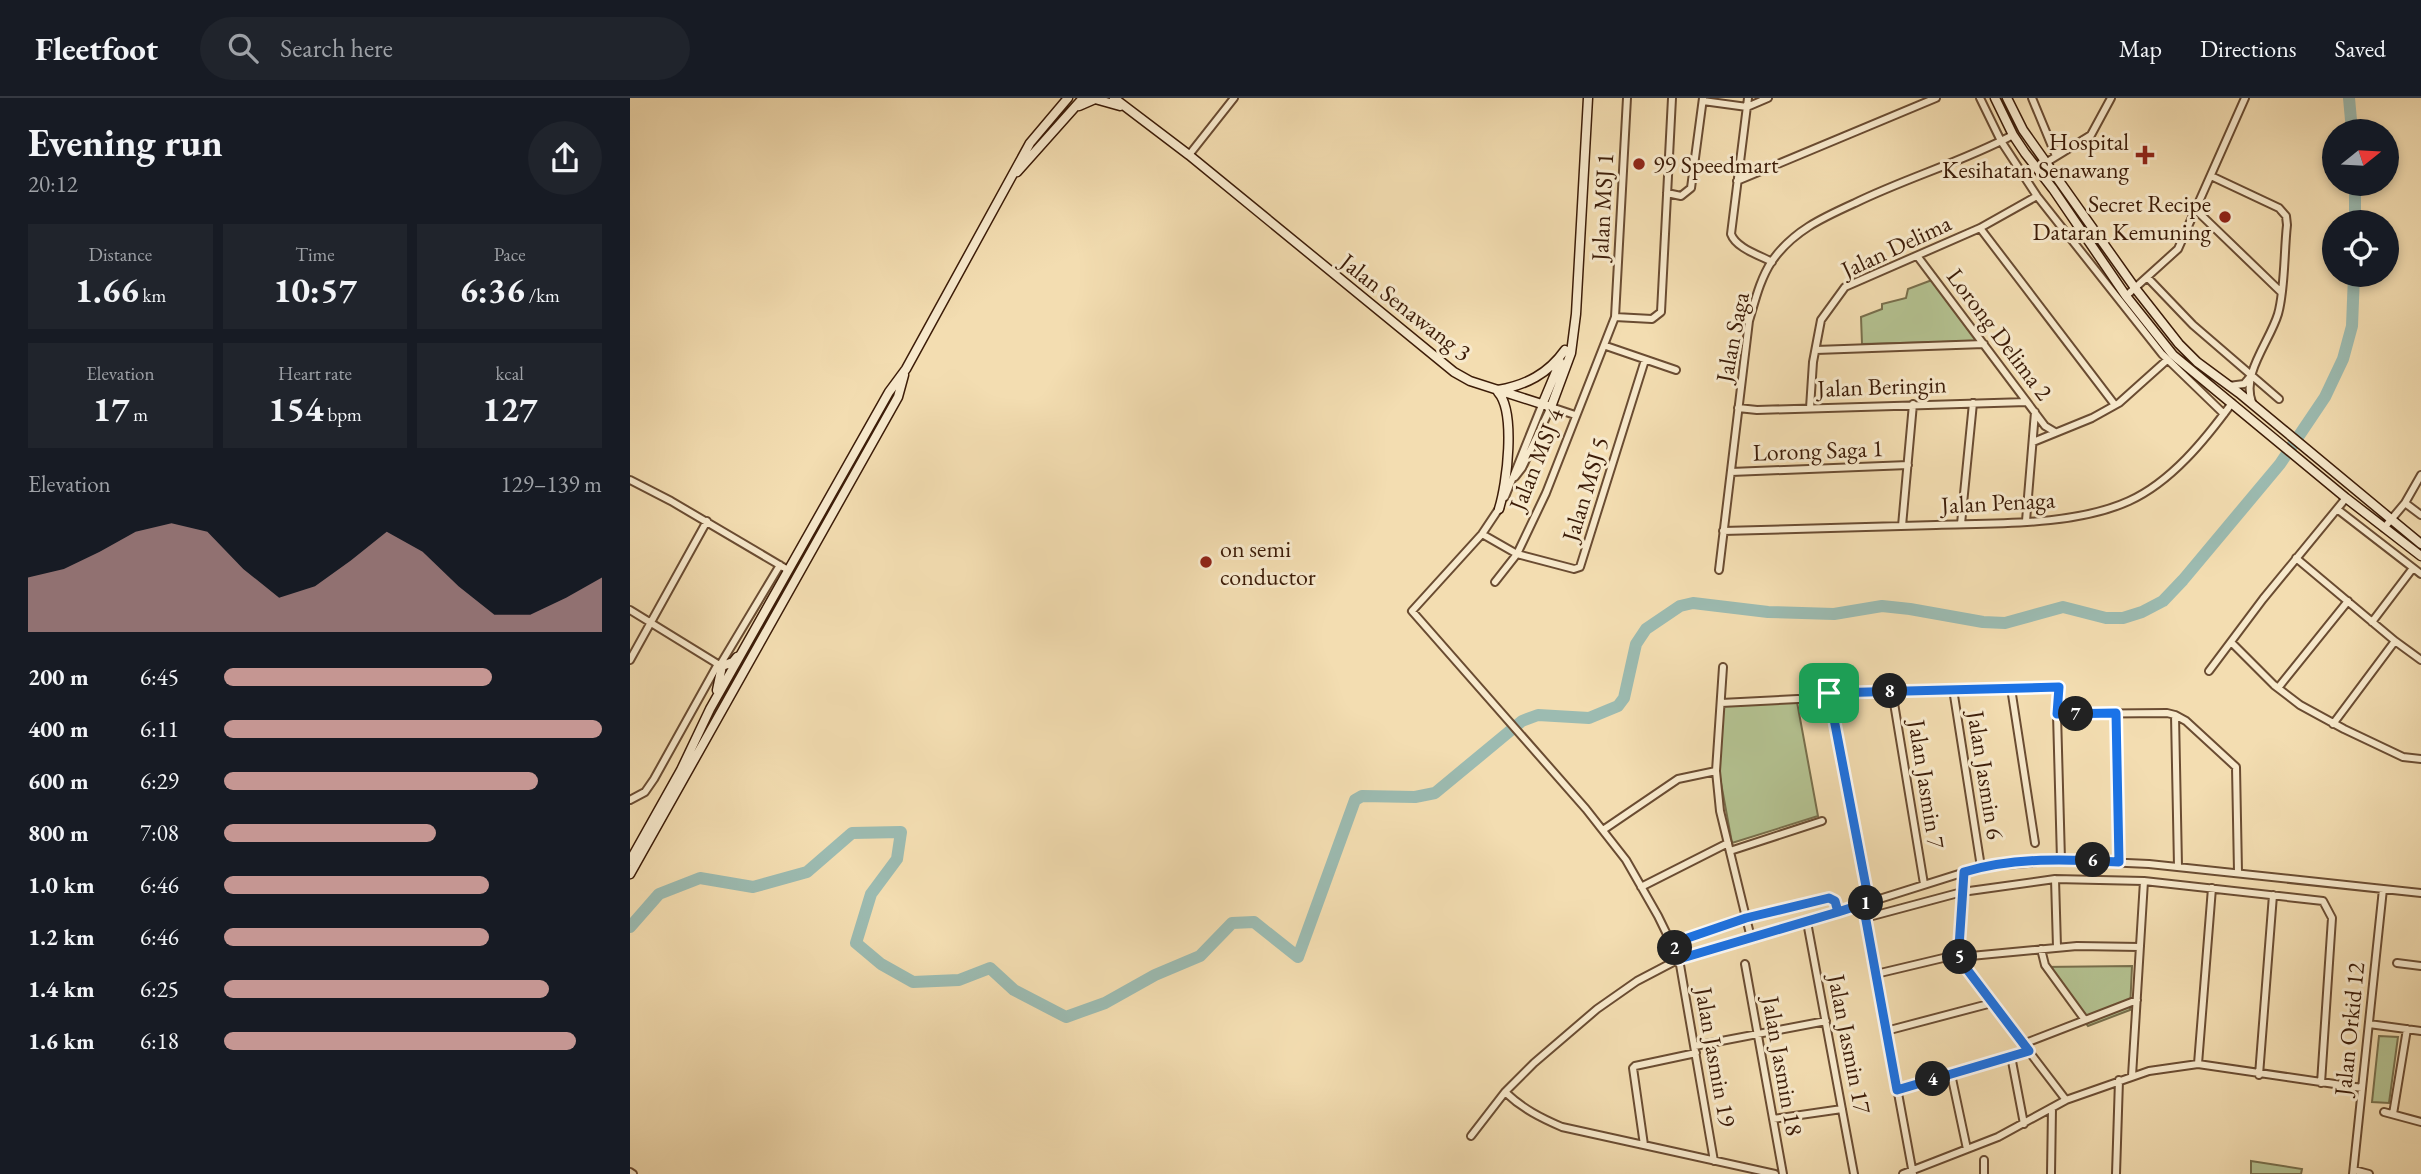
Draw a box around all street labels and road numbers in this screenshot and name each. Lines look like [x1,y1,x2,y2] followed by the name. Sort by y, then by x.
[1584,152,1620,264] street label: Jalan MSJ 1
[1834,207,1956,286] street label: Jalan Delima
[1333,245,1478,368] street label: Jalan Senawang 3
[1940,262,2060,407] street label: Lorong Delima 2
[1708,289,1756,387] street label: Jalan Saga
[1815,368,1948,404] street label: Jalan Beringin
[1501,403,1571,517] street label: Jalan MSJ 4
[1752,432,1884,468] street label: Lorong Saga 1
[1554,433,1616,547] street label: Jalan MSJ 5
[1938,484,2056,521] street label: Jalan Penaga
[1960,707,2011,841] street label: Jalan Jasmin 6
[1901,716,1953,851] street label: Jalan Jasmin 7
[2326,960,2371,1099] street label: Jalan Orkid 12
[1821,970,1879,1117] street label: Jalan Jasmin 17
[1688,983,1744,1130] street label: Jalan Jasmin 19
[1755,992,1811,1138] street label: Jalan Jasmin 18

